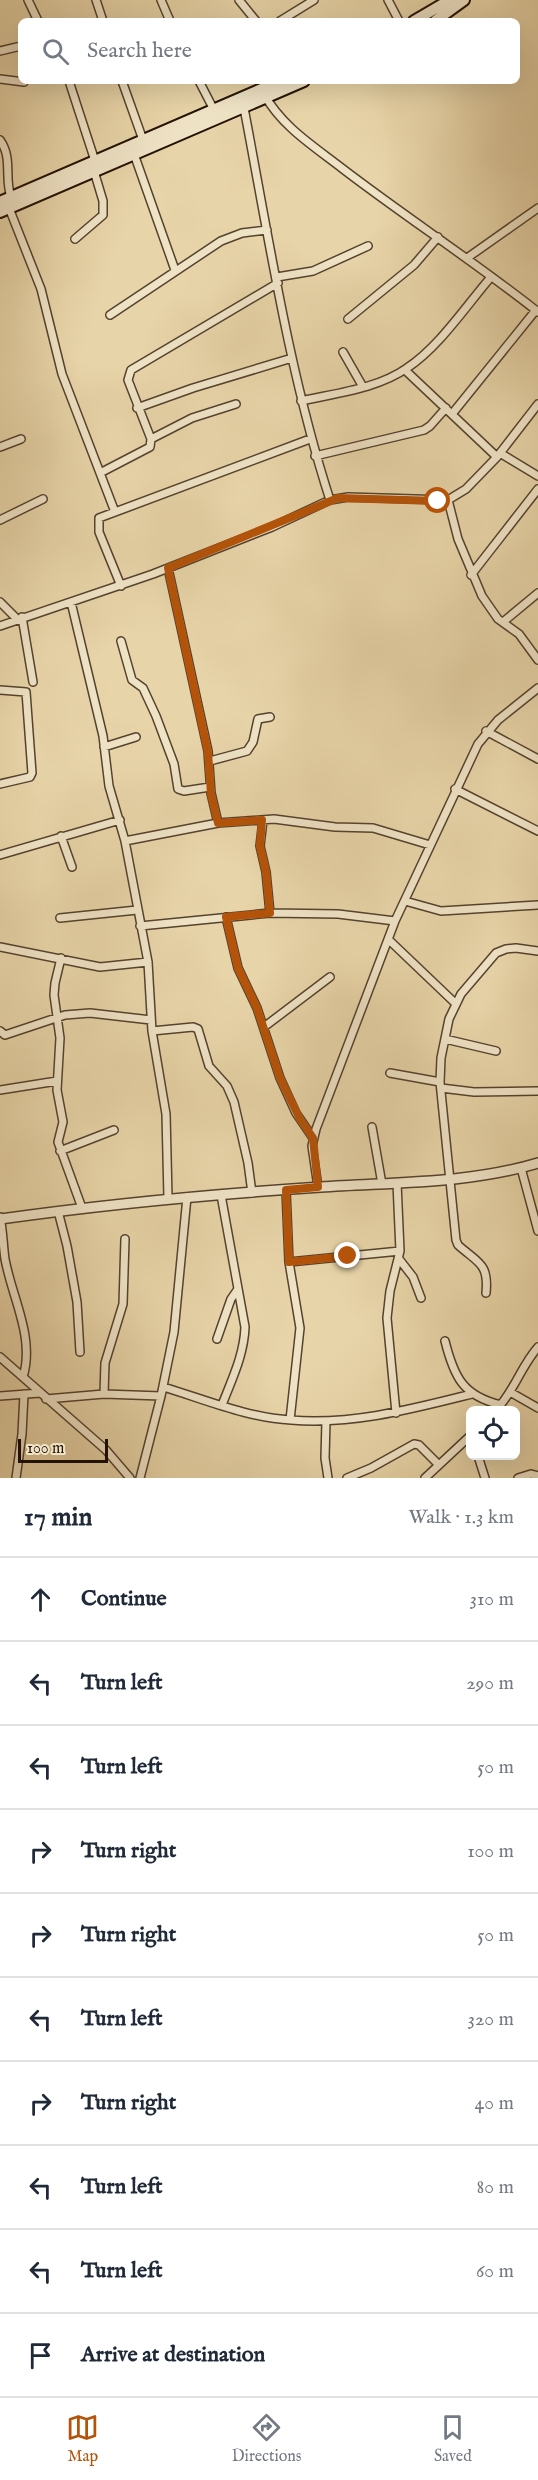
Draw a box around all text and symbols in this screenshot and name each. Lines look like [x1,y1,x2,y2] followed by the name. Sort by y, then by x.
[18,18,520,84] search box
[39,35,72,68] icon: search
[87,37,192,65] text: Search here
[424,487,450,513] route start
[334,1242,360,1268] route end
[466,1406,520,1460] map controls
[466,1406,520,1460] button: locate
[18,1436,108,1464] scale bar
[27,1439,64,1459] text: 100 m
[24,1501,92,1534] text: 17 min
[408,1505,514,1530] text: Walk · 1.3 km
[24,1583,57,1616] icon: ahead
[81,1585,167,1613] text: Continue
[470,1587,514,1612] text: 310 m
[24,1667,57,1700] icon: left
[81,1669,163,1697] text: Turn left
[466,1671,514,1696] text: 290 m
[24,1751,57,1784] icon: left
[81,1753,163,1781] text: Turn left
[477,1755,514,1780] text: 50 m
[24,1835,57,1868] icon: right
[81,1837,176,1865] text: Turn right
[467,1839,514,1864] text: 100 m
[24,1919,57,1952] icon: right
[81,1921,176,1949] text: Turn right
[477,1923,514,1948] text: 50 m
[24,2003,57,2036] icon: left
[81,2005,163,2033] text: Turn left
[468,2007,514,2032] text: 320 m
[24,2087,57,2120] icon: right
[81,2089,176,2117] text: Turn right
[475,2091,514,2116] text: 40 m
[24,2171,57,2204] icon: left
[81,2173,163,2201] text: Turn left
[477,2175,514,2200] text: 80 m
[24,2255,57,2288] icon: left
[81,2257,163,2285] text: Turn left
[476,2259,514,2284] text: 60 m
[24,2339,57,2372] icon: arrive
[81,2341,265,2369] text: Arrive at destination
[66,2411,99,2467] tab: Map
[232,2411,301,2467] tab: Directions
[434,2411,472,2467] tab: Saved

